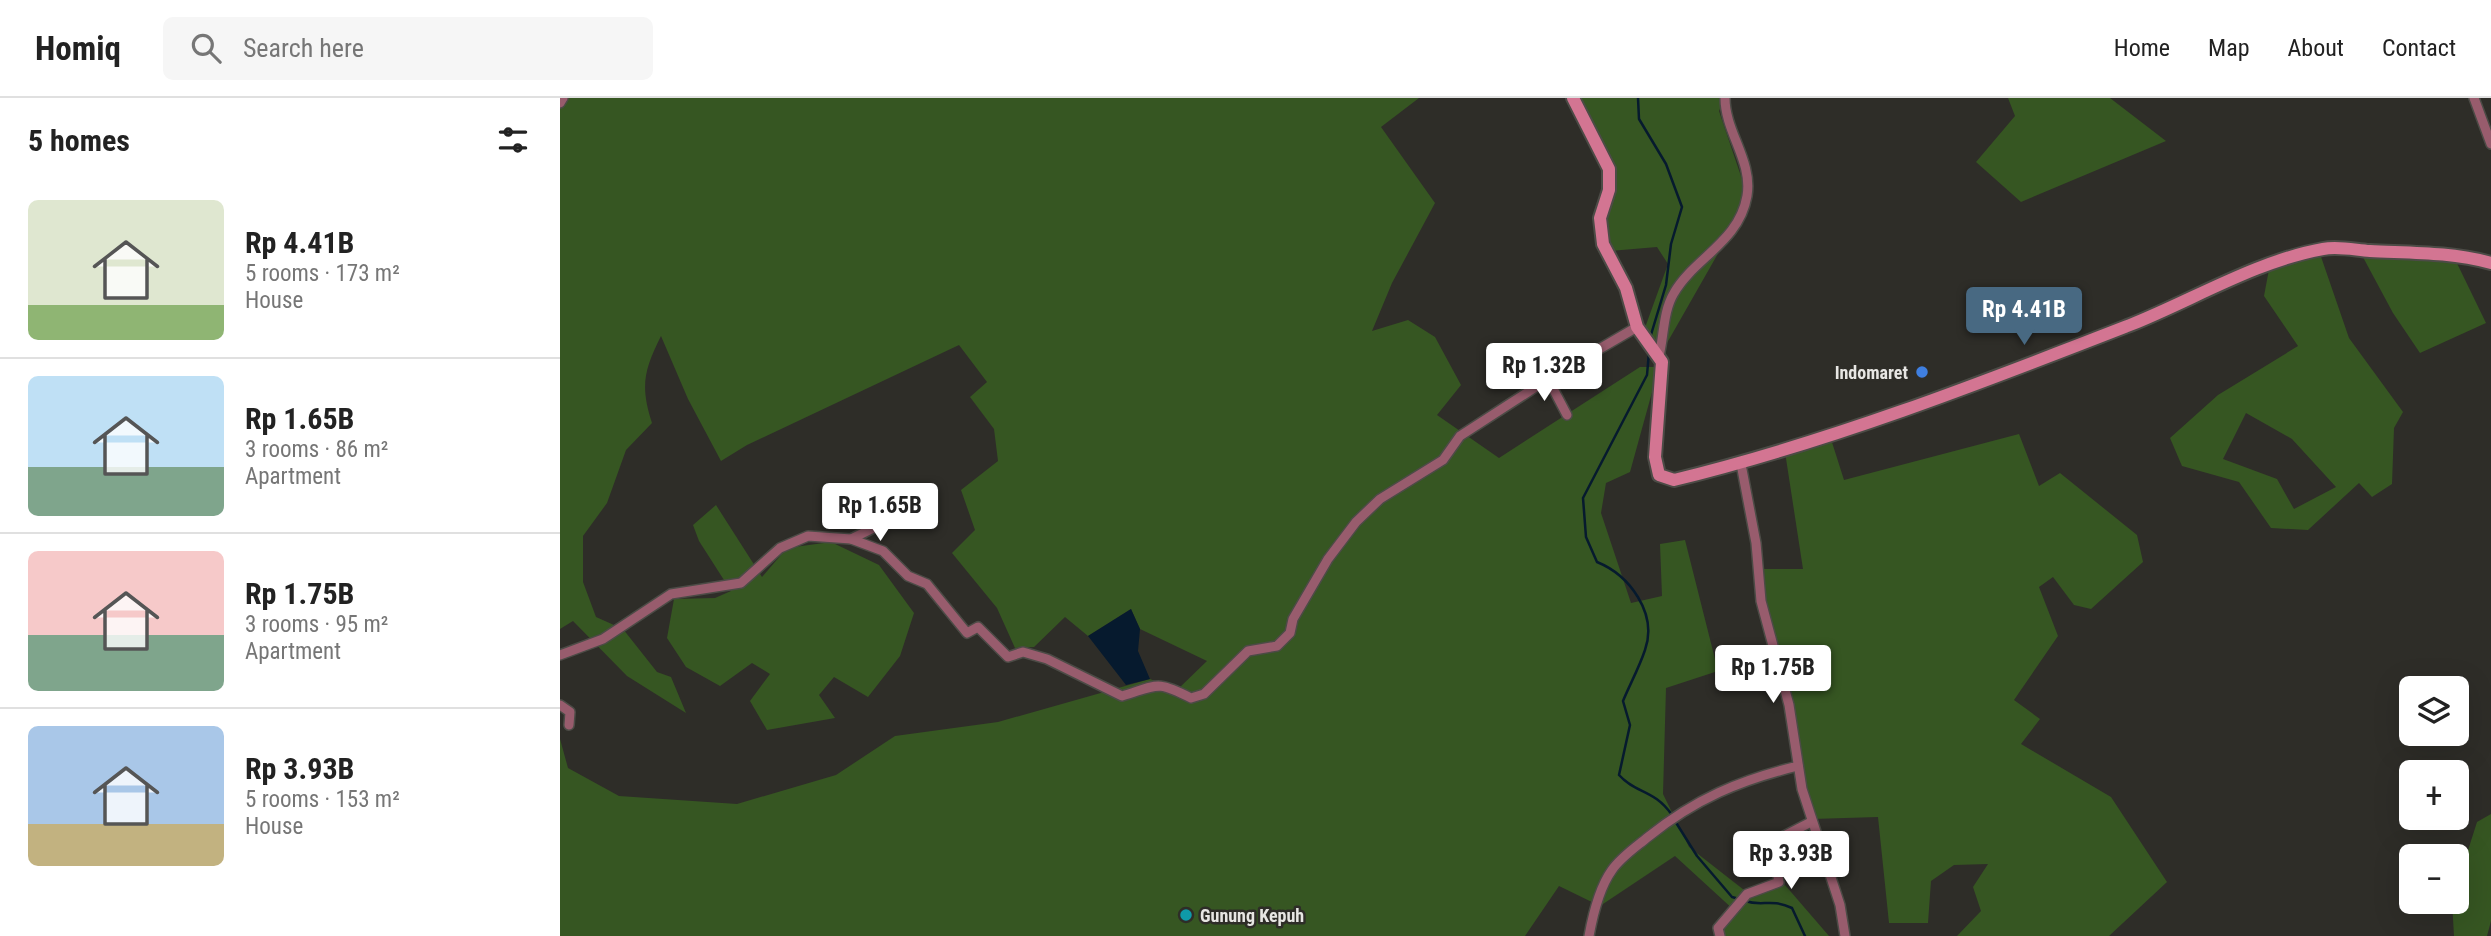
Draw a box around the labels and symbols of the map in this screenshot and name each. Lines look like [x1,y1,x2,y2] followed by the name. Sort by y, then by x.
[1952,288,2096,347] pin: Rp 4.41B
[1472,344,1616,403] pin: Rp 1.32B
[1835,362,1908,383] place label: Indomaret
[1914,364,1930,380] marker: Indomaret
[808,484,952,543] pin: Rp 1.65B
[1701,646,1845,705] pin: Rp 1.75B
[1719,832,1863,891] pin: Rp 3.93B
[1200,905,1304,926] place label: Gunung Kepuh
[1178,907,1194,923] marker: Gunung Kepuh

